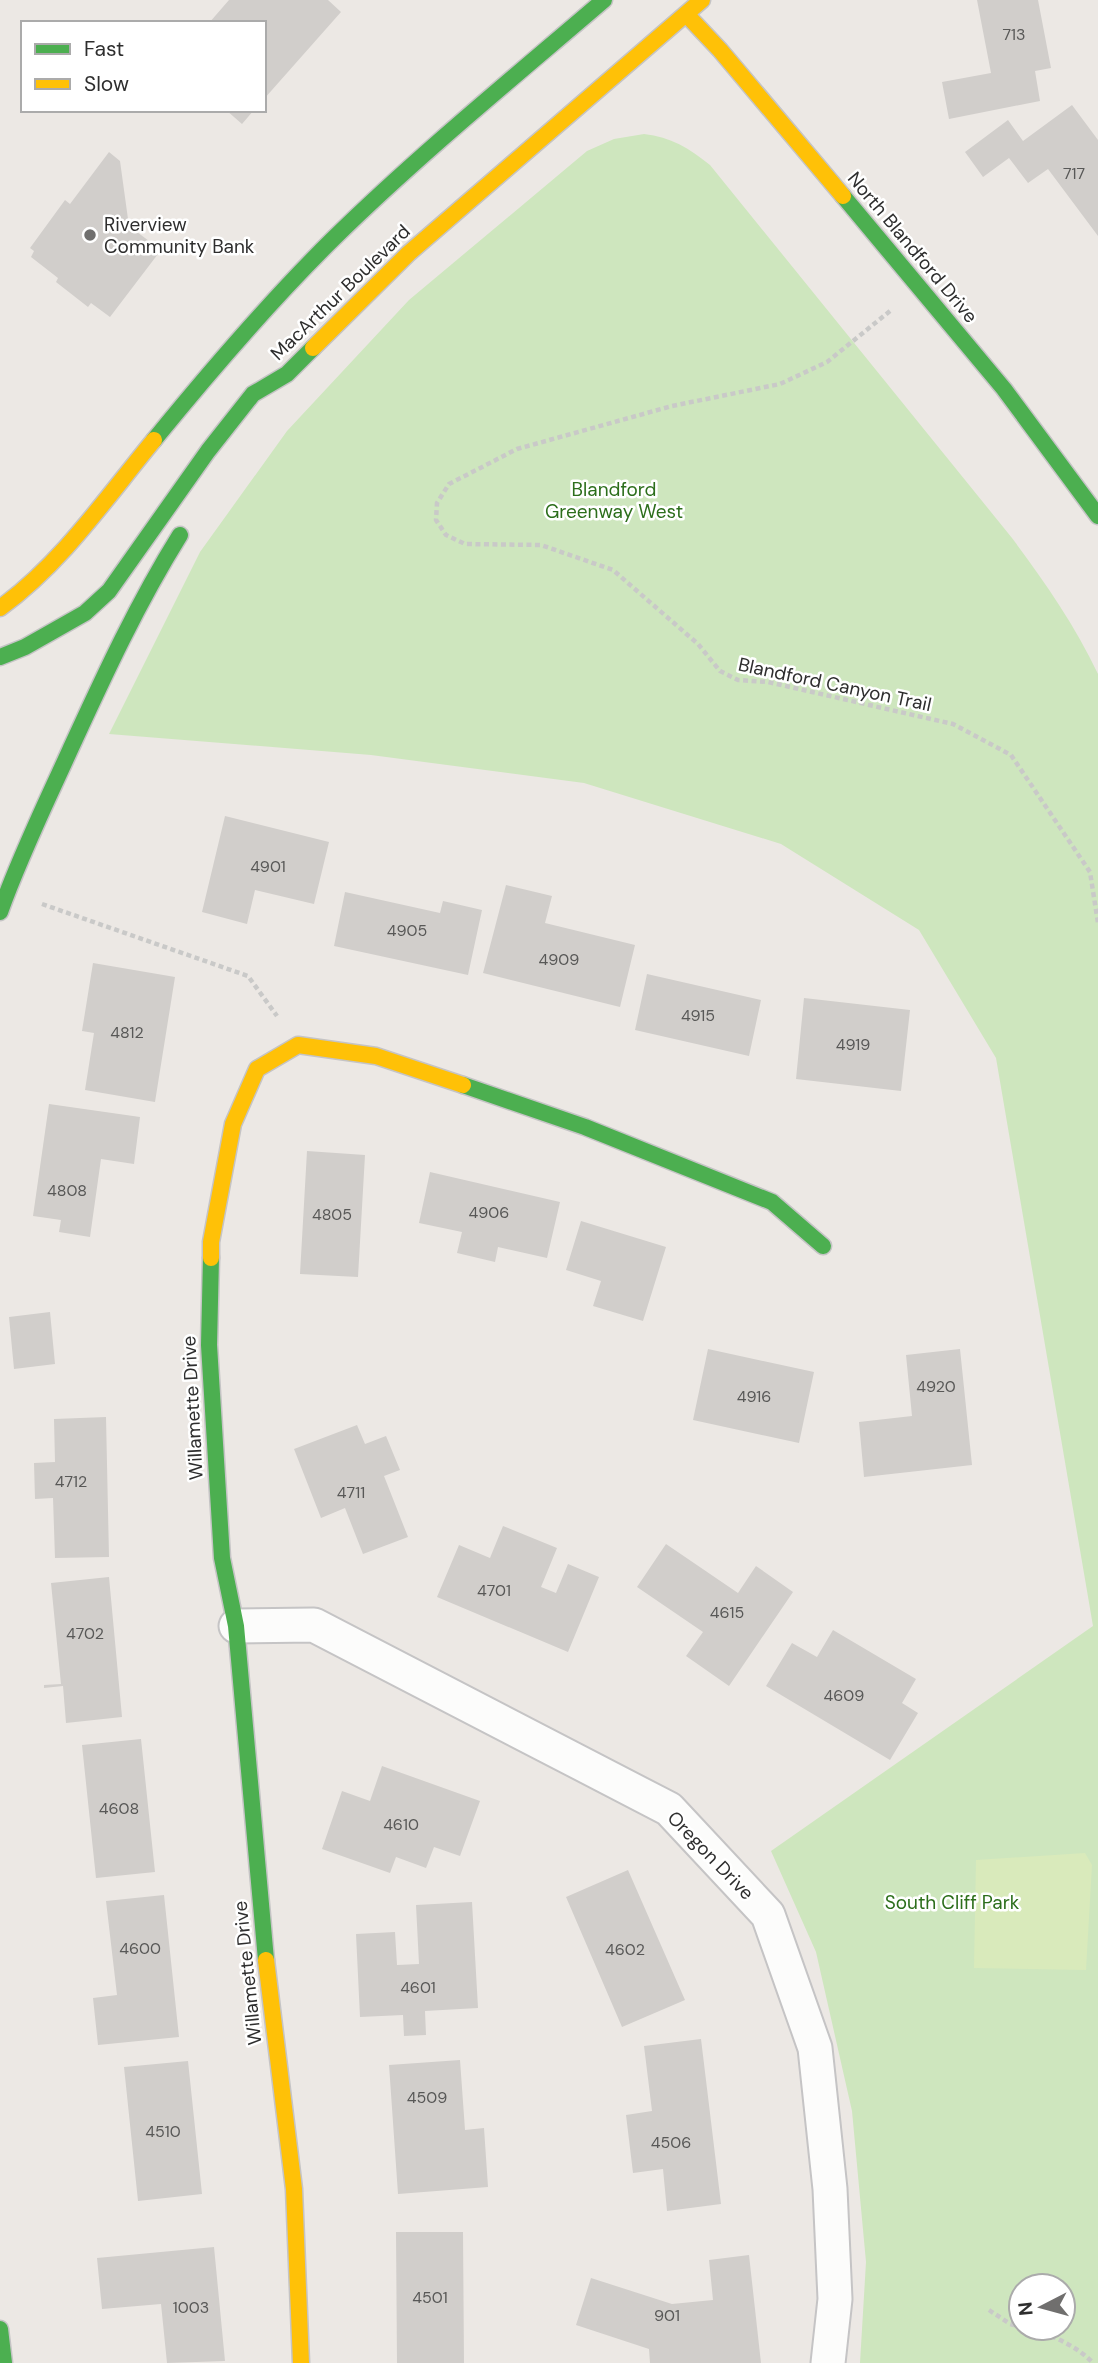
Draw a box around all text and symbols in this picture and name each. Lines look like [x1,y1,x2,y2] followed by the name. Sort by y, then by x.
[21,21,266,112] legend
[1002,24,1026,45] house number: 713
[84,35,124,63] text: Fast
[84,70,129,98] text: Slow
[1063,163,1085,184] house number: 717
[842,167,983,328] street label: North Blandford Drive
[104,212,255,259] place label: Riverview Community Bank
[265,219,416,366] street label: MacArthur Boulevard
[82,227,98,243] marker: Riverview Community Bank
[545,477,683,524] park label: Blandford Greenway West
[736,652,934,717] street label: Blandford Canyon Trail
[250,856,286,877] house number: 4901
[387,920,427,941] house number: 4905
[539,949,579,970] house number: 4909
[681,1005,715,1026] house number: 4915
[110,1022,144,1043] house number: 4812
[836,1034,870,1055] house number: 4919
[47,1180,87,1201] house number: 4808
[469,1202,509,1223] house number: 4906
[312,1204,352,1225] house number: 4805
[176,1335,209,1481] street label: Willamette Drive
[916,1376,956,1397] house number: 4920
[737,1386,771,1407] house number: 4916
[55,1471,87,1492] house number: 4712
[337,1482,365,1503] house number: 4711
[477,1580,511,1601] house number: 4701
[710,1602,744,1623] house number: 4615
[66,1623,104,1644] house number: 4702
[824,1685,864,1706] house number: 4609
[99,1798,139,1819] house number: 4608
[662,1805,759,1905] street label: Oregon Drive
[383,1814,419,1835] house number: 4610
[885,1890,1020,1915] park label: South Cliff Park
[228,1900,267,2046] street label: Willamette Drive
[119,1938,161,1959] house number: 4600
[605,1939,645,1960] house number: 4602
[400,1977,436,1998] house number: 4601
[407,2087,447,2108] house number: 4509
[145,2121,181,2142] house number: 4510
[651,2132,691,2153] house number: 4506
[1007,2272,1077,2342] north arrow
[412,2287,448,2308] house number: 4501
[173,2297,209,2318] house number: 1003
[1012,2301,1039,2317] text: N
[654,2305,680,2326] house number: 901

